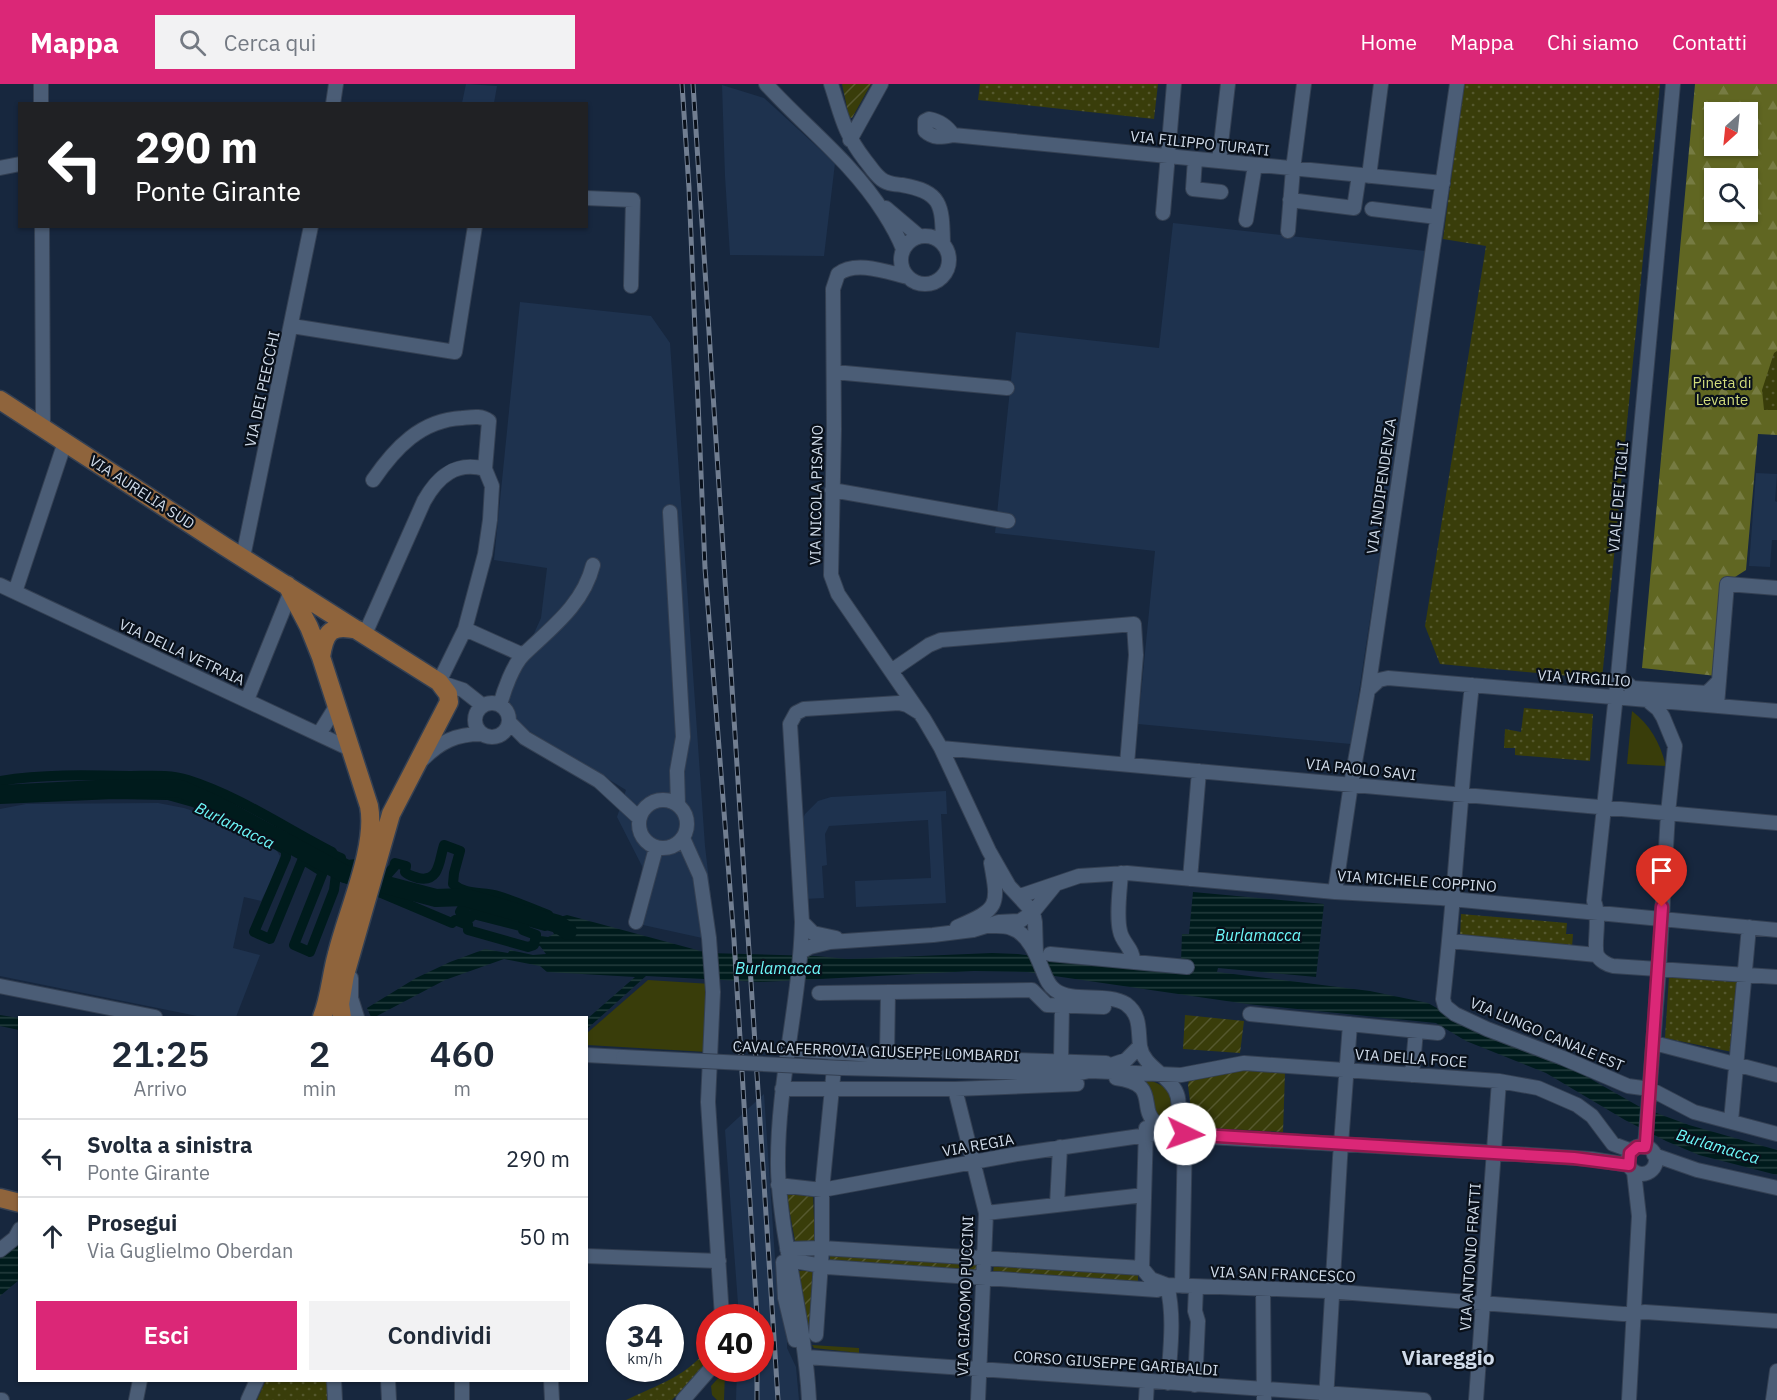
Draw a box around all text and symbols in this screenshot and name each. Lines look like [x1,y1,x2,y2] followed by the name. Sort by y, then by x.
[155,15,575,69] search box
[30,24,119,61] text: Mappa
[176,26,209,59] icon: search
[224,28,316,57] text: Cerca qui
[1361,28,1417,56] text: Home
[1450,28,1514,56] text: Mappa
[1547,28,1639,56] text: Chi siamo
[1672,28,1747,56] text: Contatti
[1704,102,1758,156] north arrow
[1704,102,1758,222] map controls
[135,120,258,175] text: 290 m
[36,126,114,204] icon: left
[1129,126,1271,160] street label: VIA FILIPPO TURATI
[1704,168,1758,222] button: search
[135,173,301,208] text: Ponte Girante
[240,329,284,449] street label: VIA DEI PEECCHI
[1693,373,1751,409] park label: Pineta di Levante
[1362,416,1400,555] street label: VIA INDIPENDENZA
[805,425,827,565] street label: VIA NICOLA PISANO
[1604,441,1632,553] street label: VIALE DEI TIGLI
[86,451,198,533] street label: VIA AURELIA SUD
[116,614,248,690] street label: VIA DELLA VETRAIA
[1537,665,1631,691] street label: VIA VIRGILIO
[1305,754,1417,784] street label: VIA PAOLO SAVI
[192,797,278,853] water label: Burlamacca
[1636,845,1687,907] pin
[1645,854,1678,887] icon: arrive
[1336,866,1498,896] street label: VIA MICHELE COPPINO
[1215,925,1301,945] water label: Burlamacca
[735,958,821,978] water label: Burlamacca
[1467,993,1627,1075] street label: VIA LUNGO CANALE EST
[111,1030,209,1077] text: 21:25
[309,1030,330,1077] text: 2
[430,1030,495,1077] text: 460
[732,1037,1020,1065] street label: CAVALCAFERROVIA GIUSEPPE LOMBARDI
[1354,1045,1468,1071] street label: VIA DELLA FOCE
[134,1075,187,1102] text: Arrivo
[303,1075,336,1102] text: min
[453,1075,471,1102] text: m
[1153,1102,1217,1166] position arrow
[1674,1124,1762,1168] water label: Burlamacca
[941,1129,1016,1161] street label: VIA REGIA
[87,1130,252,1159] text: Svolta a sinistra
[36,1142,69,1175] icon: left
[506,1144,570,1173] text: 290 m
[87,1159,210,1186] text: Ponte Girante
[1455,1182,1485,1332] street label: VIA ANTONIO FRATTI
[87,1208,177,1237] text: Prosegui
[953,1215,977,1377] street label: VIA GIACOMO PUCCINI
[36,1220,69,1253] icon: ahead
[519,1222,570,1251] text: 50 m
[87,1237,293,1264] text: Via Guglielmo Oberdan
[1210,1262,1356,1286] street label: VIA SAN FRANCESCO
[36,1301,297,1370] button: Esci
[309,1301,570,1370] button: Condividi
[696,1304,774,1382] speed limit sign: 40
[627,1316,663,1355] text: 34
[1402,1343,1495,1371] district label: Viareggio
[1013,1346,1219,1380] street label: CORSO GIUSEPPE GARIBALDI
[627,1349,663,1368] text: km/h

